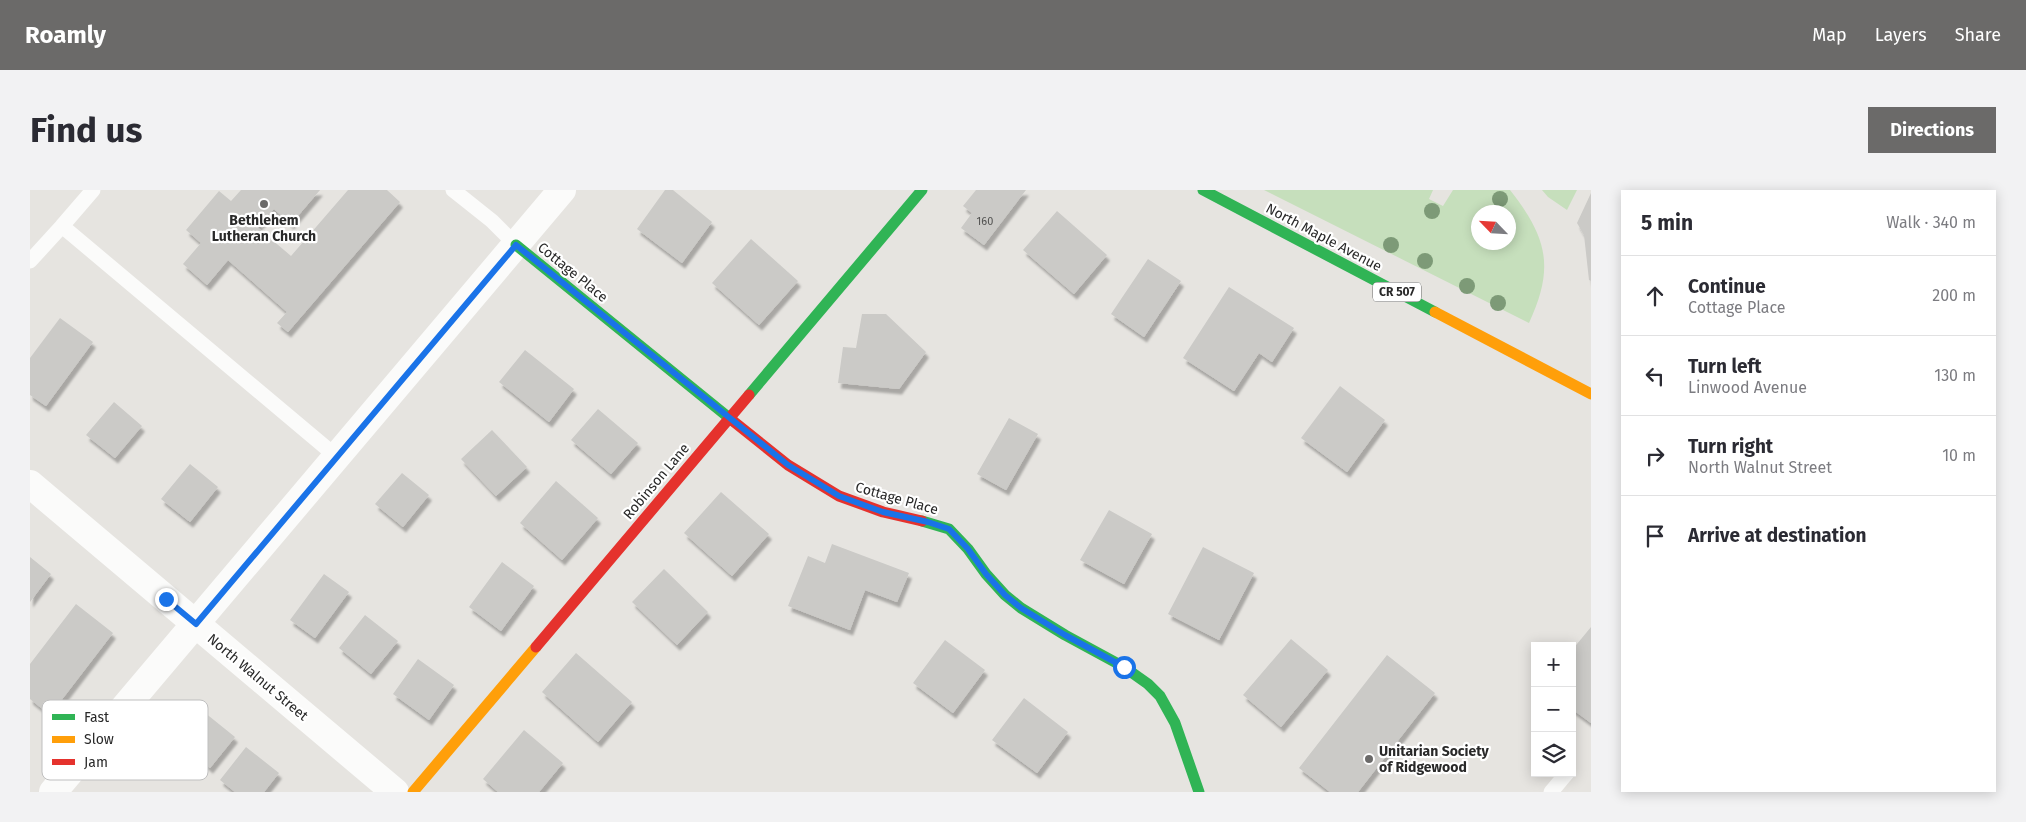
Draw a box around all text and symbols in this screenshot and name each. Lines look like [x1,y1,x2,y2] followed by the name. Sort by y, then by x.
[25,21,106,49] text: Roamly
[1812,24,1847,46] text: Map
[1875,24,1927,46] text: Layers
[1955,24,2001,46] text: Share
[1868,107,1996,153] button: Directions
[30,109,142,151] text: Find us
[258,198,270,210] marker: Bethlehem Lutheran Church
[1263,200,1385,275] street label: North Maple Avenue
[1471,205,1516,250] north arrow
[1641,210,1693,236] text: 5 min
[212,212,316,245] place label: Bethlehem Lutheran Church
[1886,213,1976,232] text: Walk · 340 m
[977,215,993,228] house number: 160
[534,239,611,306] street label: Cottage Place
[1688,275,1766,298] text: Continue
[1373,282,1421,301] road number: CR 507
[1641,282,1669,310] icon: ahead
[1932,286,1976,305] text: 200 m
[1688,298,1786,317] text: Cottage Place
[1688,355,1762,378] text: Turn left
[1641,362,1669,390] icon: left
[1934,366,1976,385] text: 130 m
[1688,378,1807,397] text: Linwood Avenue
[1688,435,1773,458] text: Turn right
[620,440,693,523] street label: Robinson Lane
[1641,442,1669,470] icon: right
[1942,446,1976,465] text: 10 m
[1688,458,1832,477] text: North Walnut Street
[854,479,940,518] street label: Cottage Place
[1641,522,1669,550] icon: arrive
[1688,524,1867,547] text: Arrive at destination
[155,588,178,611] route end
[204,630,312,725] street label: North Walnut Street
[1531,642,1576,777] map controls
[1531,642,1576,687] button: +
[1113,656,1136,679] route start
[1531,687,1576,732] button: −
[42,700,208,780] legend
[84,709,110,726] text: Fast
[84,731,114,748] text: Slow
[1531,732,1576,777] button: layers
[1379,743,1490,776] place label: Unitarian Society of Ridgewood
[1363,753,1375,765] marker: Unitarian Society of Ridgewood
[84,754,108,771] text: Jam

